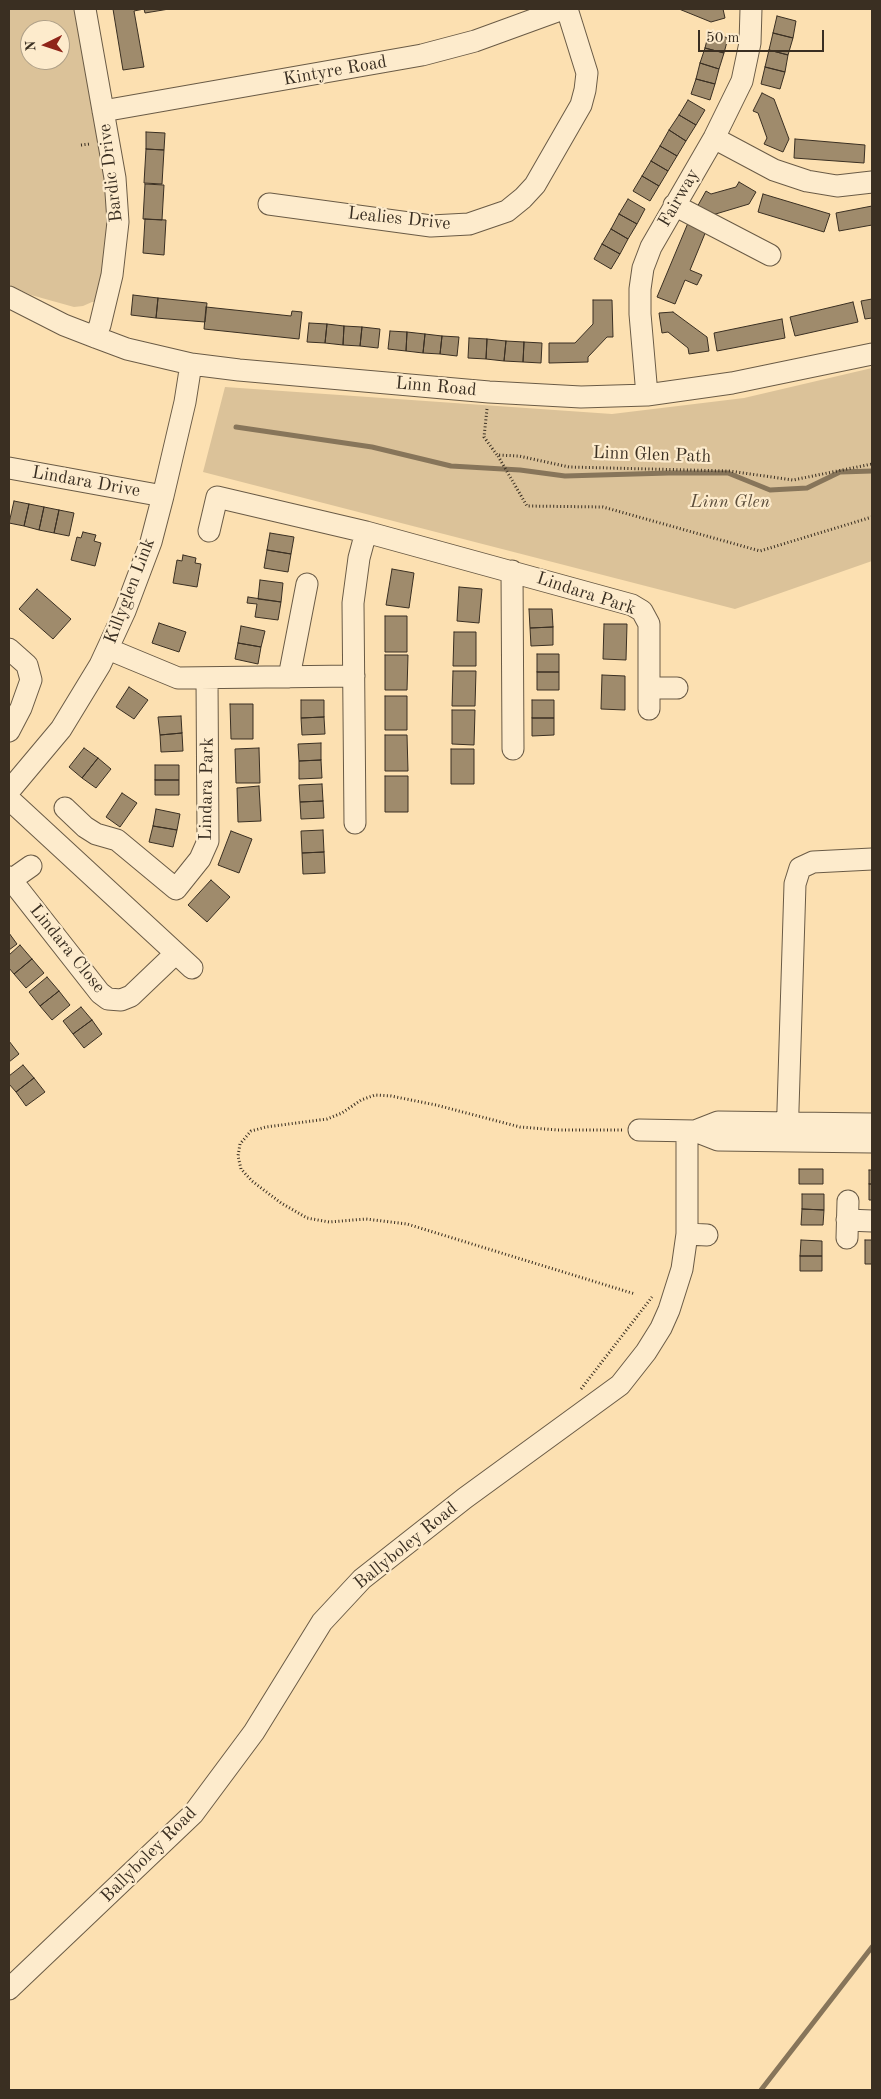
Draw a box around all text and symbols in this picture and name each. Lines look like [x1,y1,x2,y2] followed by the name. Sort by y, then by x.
[20,20,70,70] north arrow
[701,20,827,52] scale bar
[706,31,740,46] text: 50 m
[24,40,38,52] text: N
[282,51,388,91] street label: Kintyre Road
[94,123,128,223] street label: Bardic Drive
[654,165,704,231] street label: Fairway
[346,203,452,235] street label: Lealies Drive
[394,373,478,401] street label: Linn Road
[592,442,712,468] street label: Linn Glen Path
[30,462,142,502] street label: Lindara Drive
[690,491,770,513] park label: Linn Glen
[100,535,160,647] street label: Killyglen Link
[534,568,638,620] street label: Lindara Park
[195,737,219,841] street label: Lindara Park
[25,900,109,998] street label: Lindara Close
[350,1498,462,1594] street label: Ballyboley Road
[97,1803,201,1907] street label: Ballyboley Road

